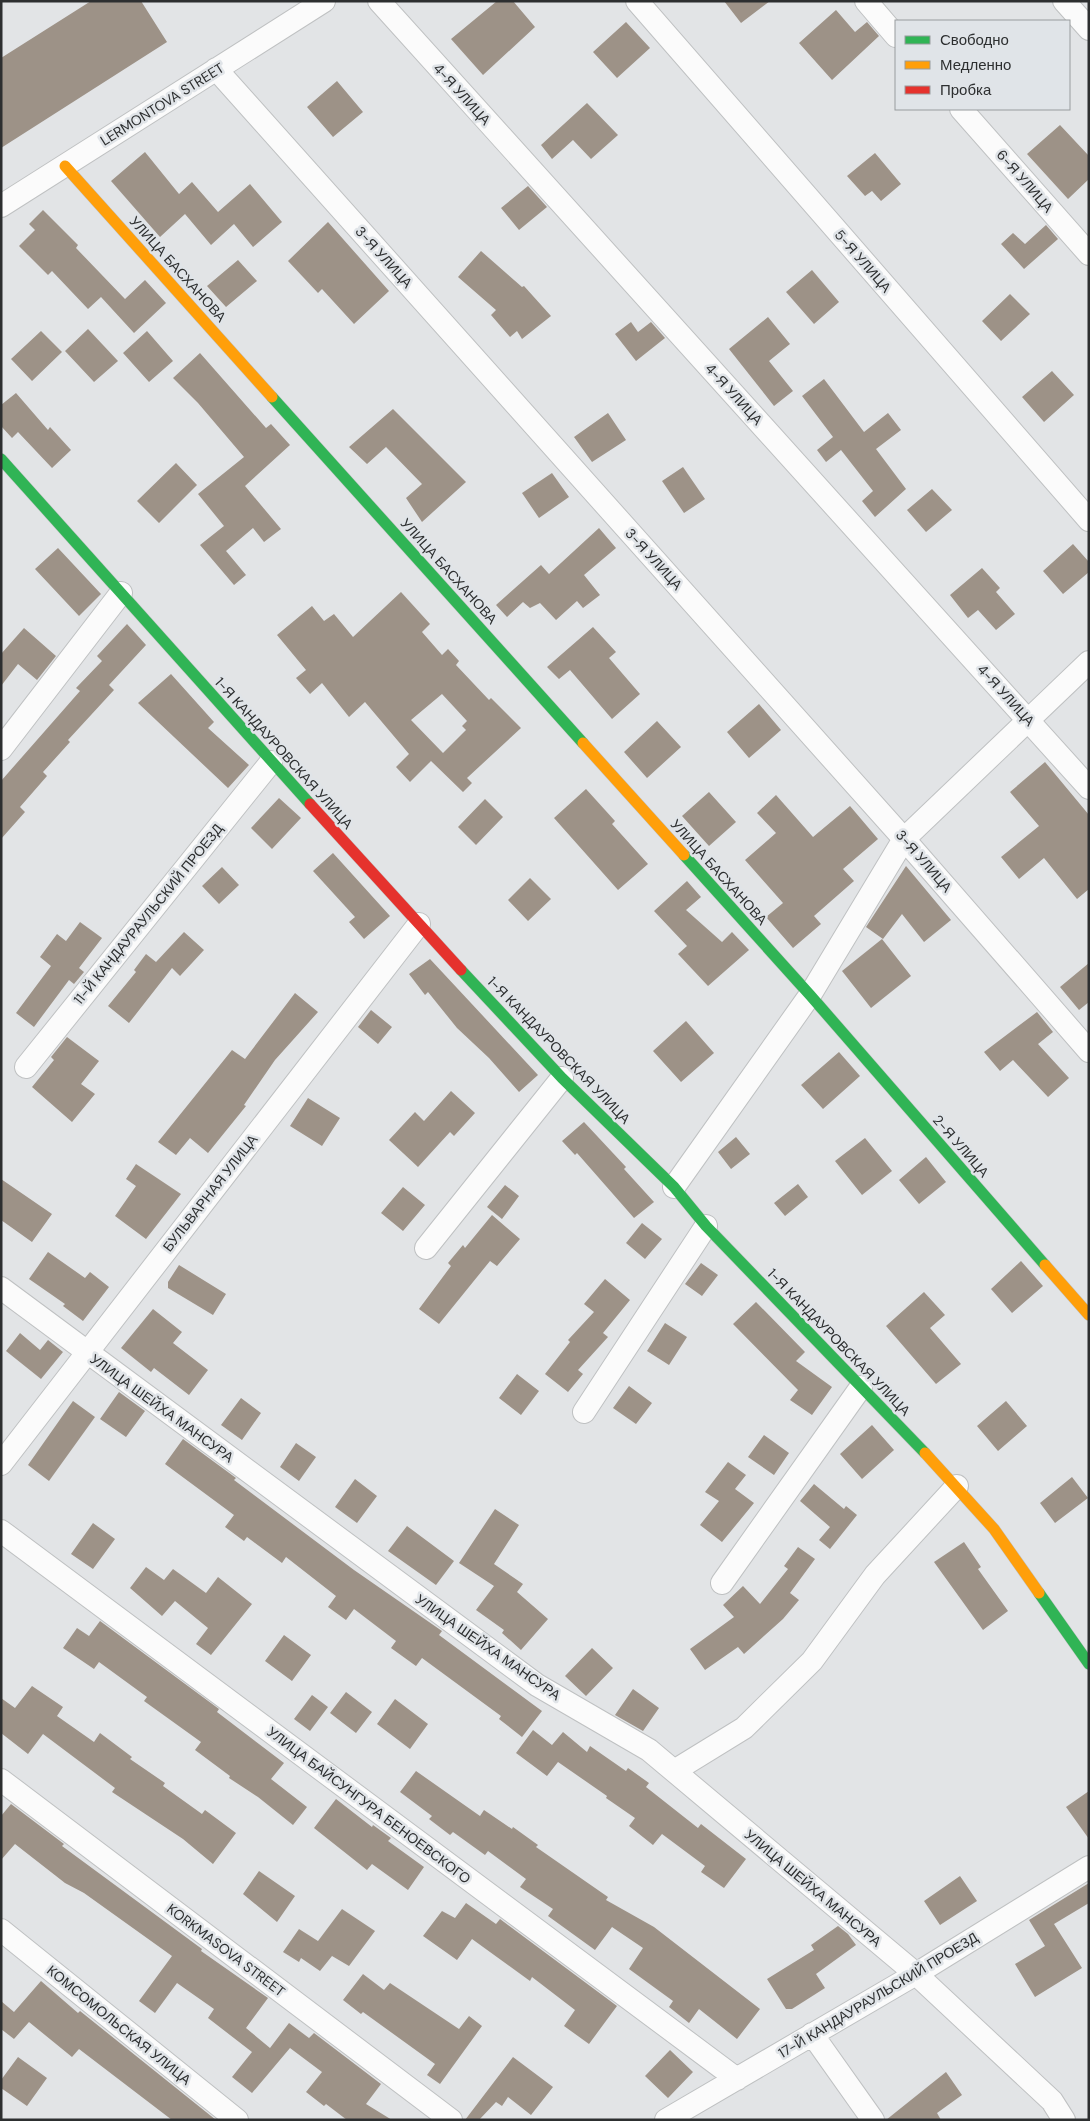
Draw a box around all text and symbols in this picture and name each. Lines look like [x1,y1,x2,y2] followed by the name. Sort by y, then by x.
[895,20,1070,110] legend
[940,30,1009,50] text: Свободно
[940,55,1011,75] text: Медленно
[97,59,227,149] street label: LERMONTOVA STREET
[429,59,495,129] street label: 4-Я УЛИЦА
[940,80,992,100] text: Пробка
[993,146,1058,217] street label: 6-Я УЛИЦА
[126,212,231,326] street label: УЛИЦА БАСХАНОВА
[352,222,417,292] street label: 3-Я УЛИЦА
[831,226,896,297] street label: 5-Я УЛИЦА
[701,359,767,429] street label: 4-Я УЛИЦА
[397,514,502,628] street label: УЛИЦА БАСХАНОВА
[622,524,687,594] street label: 3-Я УЛИЦА
[973,660,1039,730] street label: 4-Я УЛИЦА
[211,673,357,833] street label: 1-Я КАНДАУРОВСКАЯ УЛИЦА
[667,815,772,929] street label: УЛИЦА БАСХАНОВА
[69,820,227,1008] street label: 11-Й КАНДАУРАУЛЬСКИЙ ПРОЕЗД
[892,826,957,896] street label: 3-Я УЛИЦА
[484,972,635,1128] street label: 1-Я КАНДАУРОВСКАЯ УЛИЦА
[929,1111,993,1181] street label: 2-Я УЛИЦА
[159,1130,262,1255] street label: БУЛЬВАРНАЯ УЛИЦА
[764,1264,915,1420] street label: 1-Я КАНДАУРОВСКАЯ УЛИЦА
[87,1350,238,1467] street label: УЛИЦА ШЕЙХА МАНСУРА
[412,1590,565,1704] street label: УЛИЦА ШЕЙХА МАНСУРА
[264,1722,474,1888] street label: УЛИЦА БАЙСУНГУРА БЕНОЕВСКОГО
[741,1825,886,1951] street label: УЛИЦА ШЕЙХА МАНСУРА
[163,1900,289,2000] street label: KORKMASOVA STREET
[775,1928,982,2062] street label: 17-Й КАНДАУРАУЛЬСКИЙ ПРОЕЗД
[43,1961,195,2089] street label: КОМСОМОЛЬСКАЯ УЛИЦА

